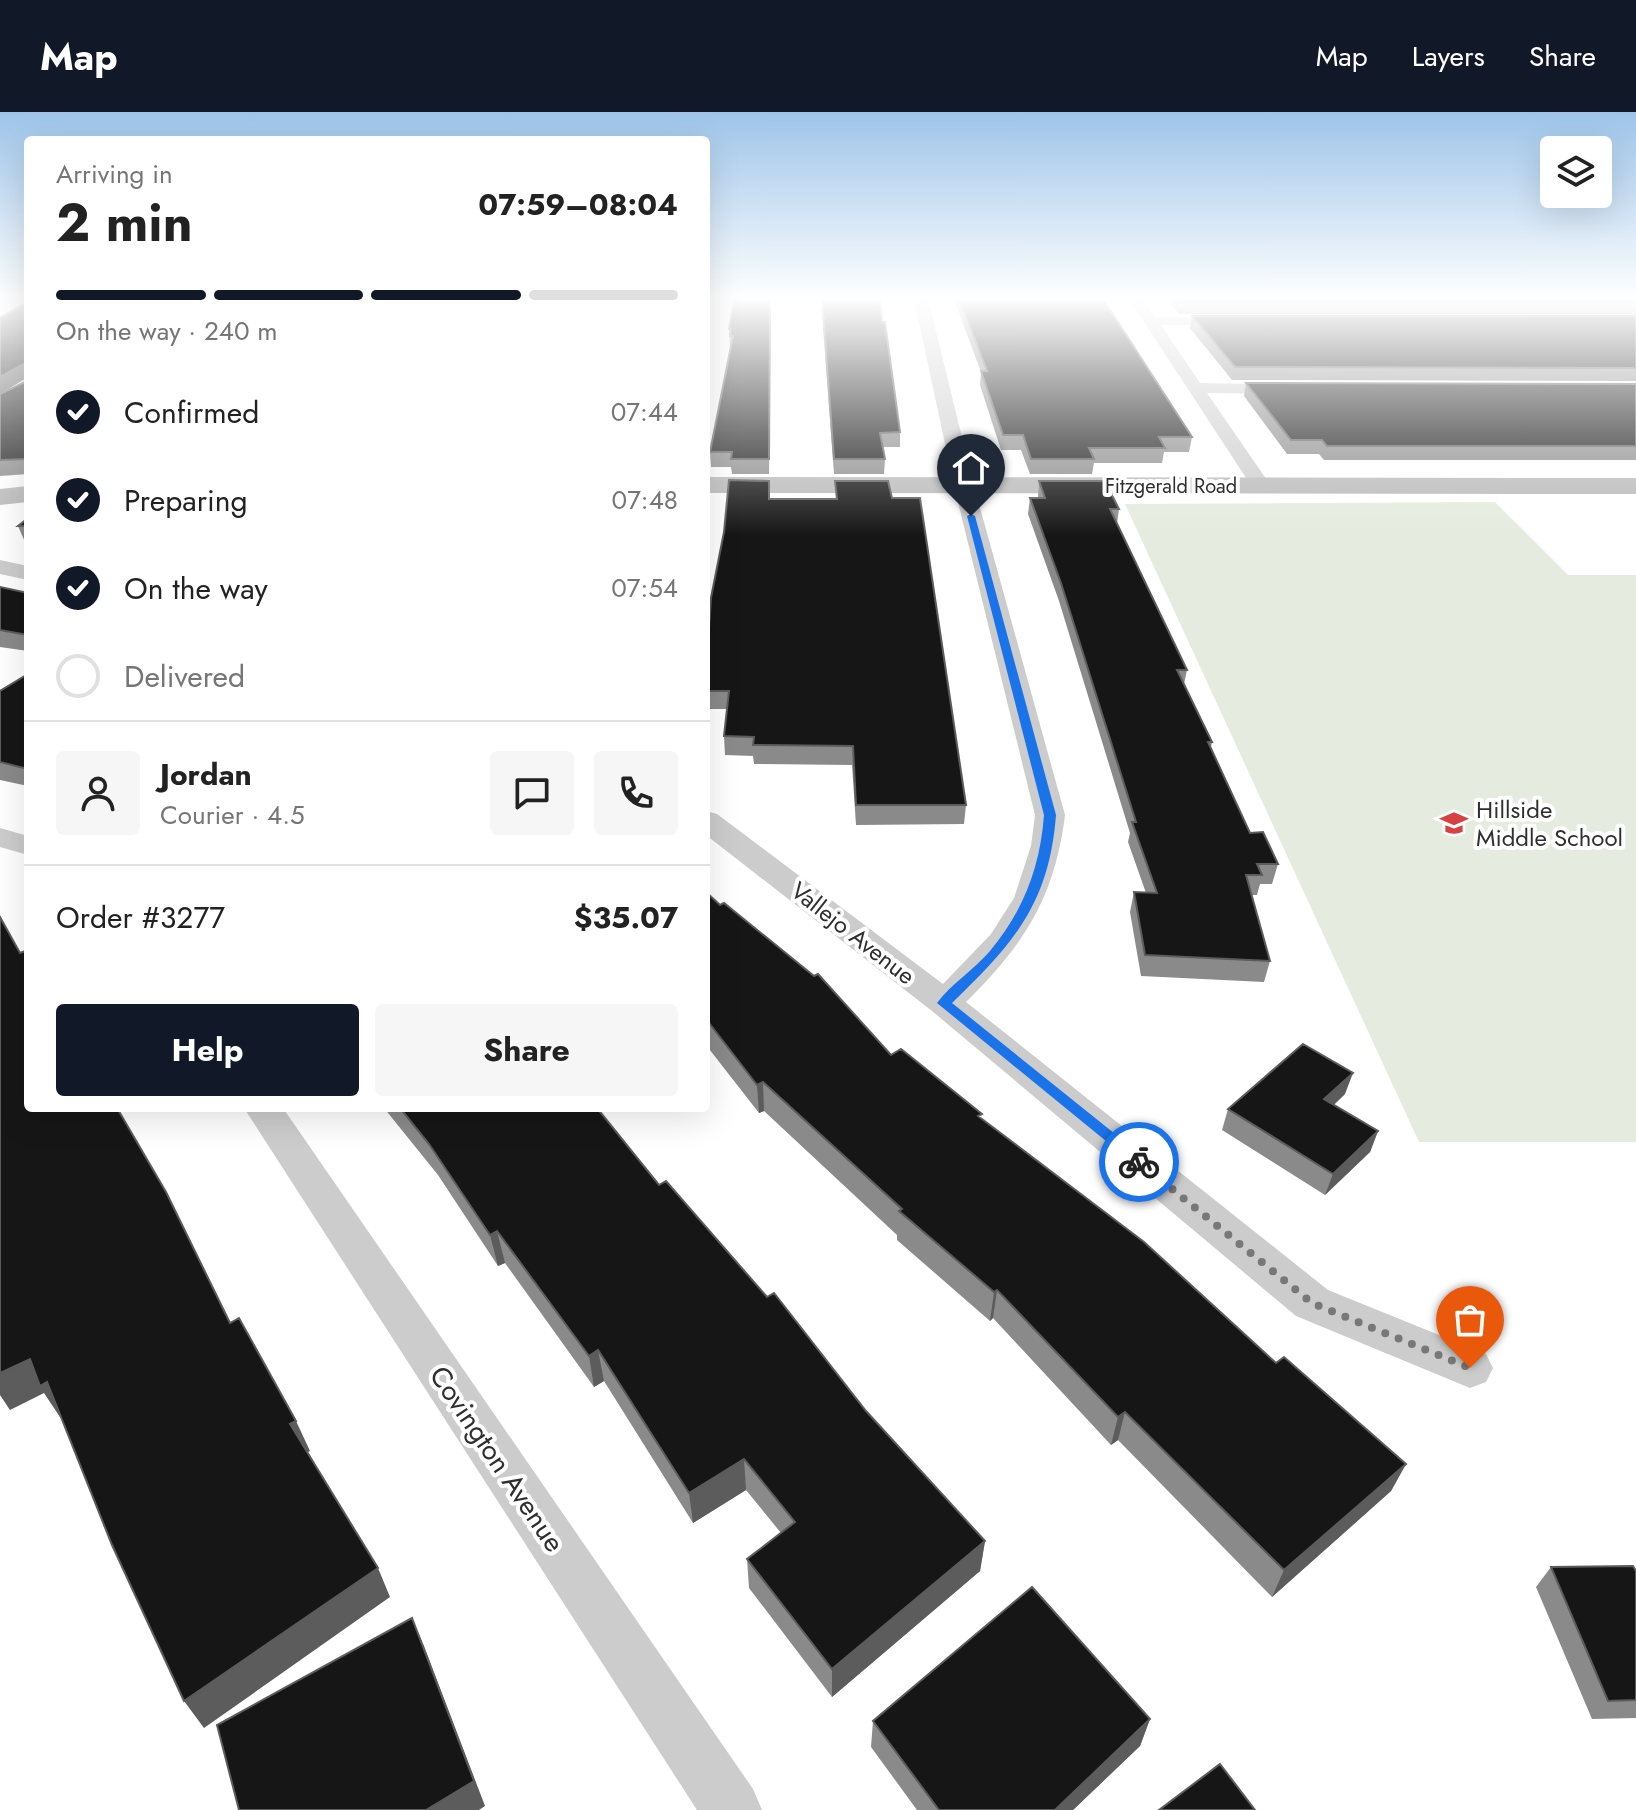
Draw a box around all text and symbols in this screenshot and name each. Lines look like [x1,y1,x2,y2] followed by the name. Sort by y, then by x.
[40,29,118,84] text: Map
[1316,36,1368,77] text: Map
[1412,36,1485,77] text: Layers
[1529,36,1596,77] text: Share
[1540,136,1612,208] map controls
[1540,136,1612,208] button: layers
[56,155,173,193] text: Arriving in
[478,183,678,226] text: 07:59–08:04
[56,185,193,261] text: 2 min
[56,312,278,350] text: On the way · 240 m
[56,390,100,434] icon: check
[124,391,259,434] text: Confirmed
[611,393,678,431] text: 07:44
[937,434,1005,516] pin
[949,446,993,490] icon: home
[1105,472,1237,501] street label: Fitzgerald Road
[56,478,100,522] icon: check
[124,479,248,522] text: Preparing
[612,481,678,519] text: 07:48
[56,566,100,610] icon: check
[124,567,268,610] text: On the way
[611,569,678,607] text: 07:54
[124,655,245,698] text: Delivered
[56,751,140,835] button: person
[490,751,574,835] button: chat
[594,751,678,835] button: phone
[160,753,252,796] text: Jordan
[1476,792,1623,855] place label: Hillside Middle School
[160,796,305,834] text: Courier · 4.5
[1439,808,1469,838] school or university icon: Hillside Middle School
[783,873,923,993] street label: Vallejo Avenue
[56,896,225,939] text: Order #3277
[574,896,678,939] text: $35.07
[56,1004,359,1096] button: Help
[375,1004,678,1096] button: Share
[1099,1122,1179,1202] courier
[1117,1140,1161,1184] icon: bike
[1436,1286,1504,1368] pin
[1448,1298,1492,1342] icon: bag
[419,1358,575,1560] street label: Covington Avenue

